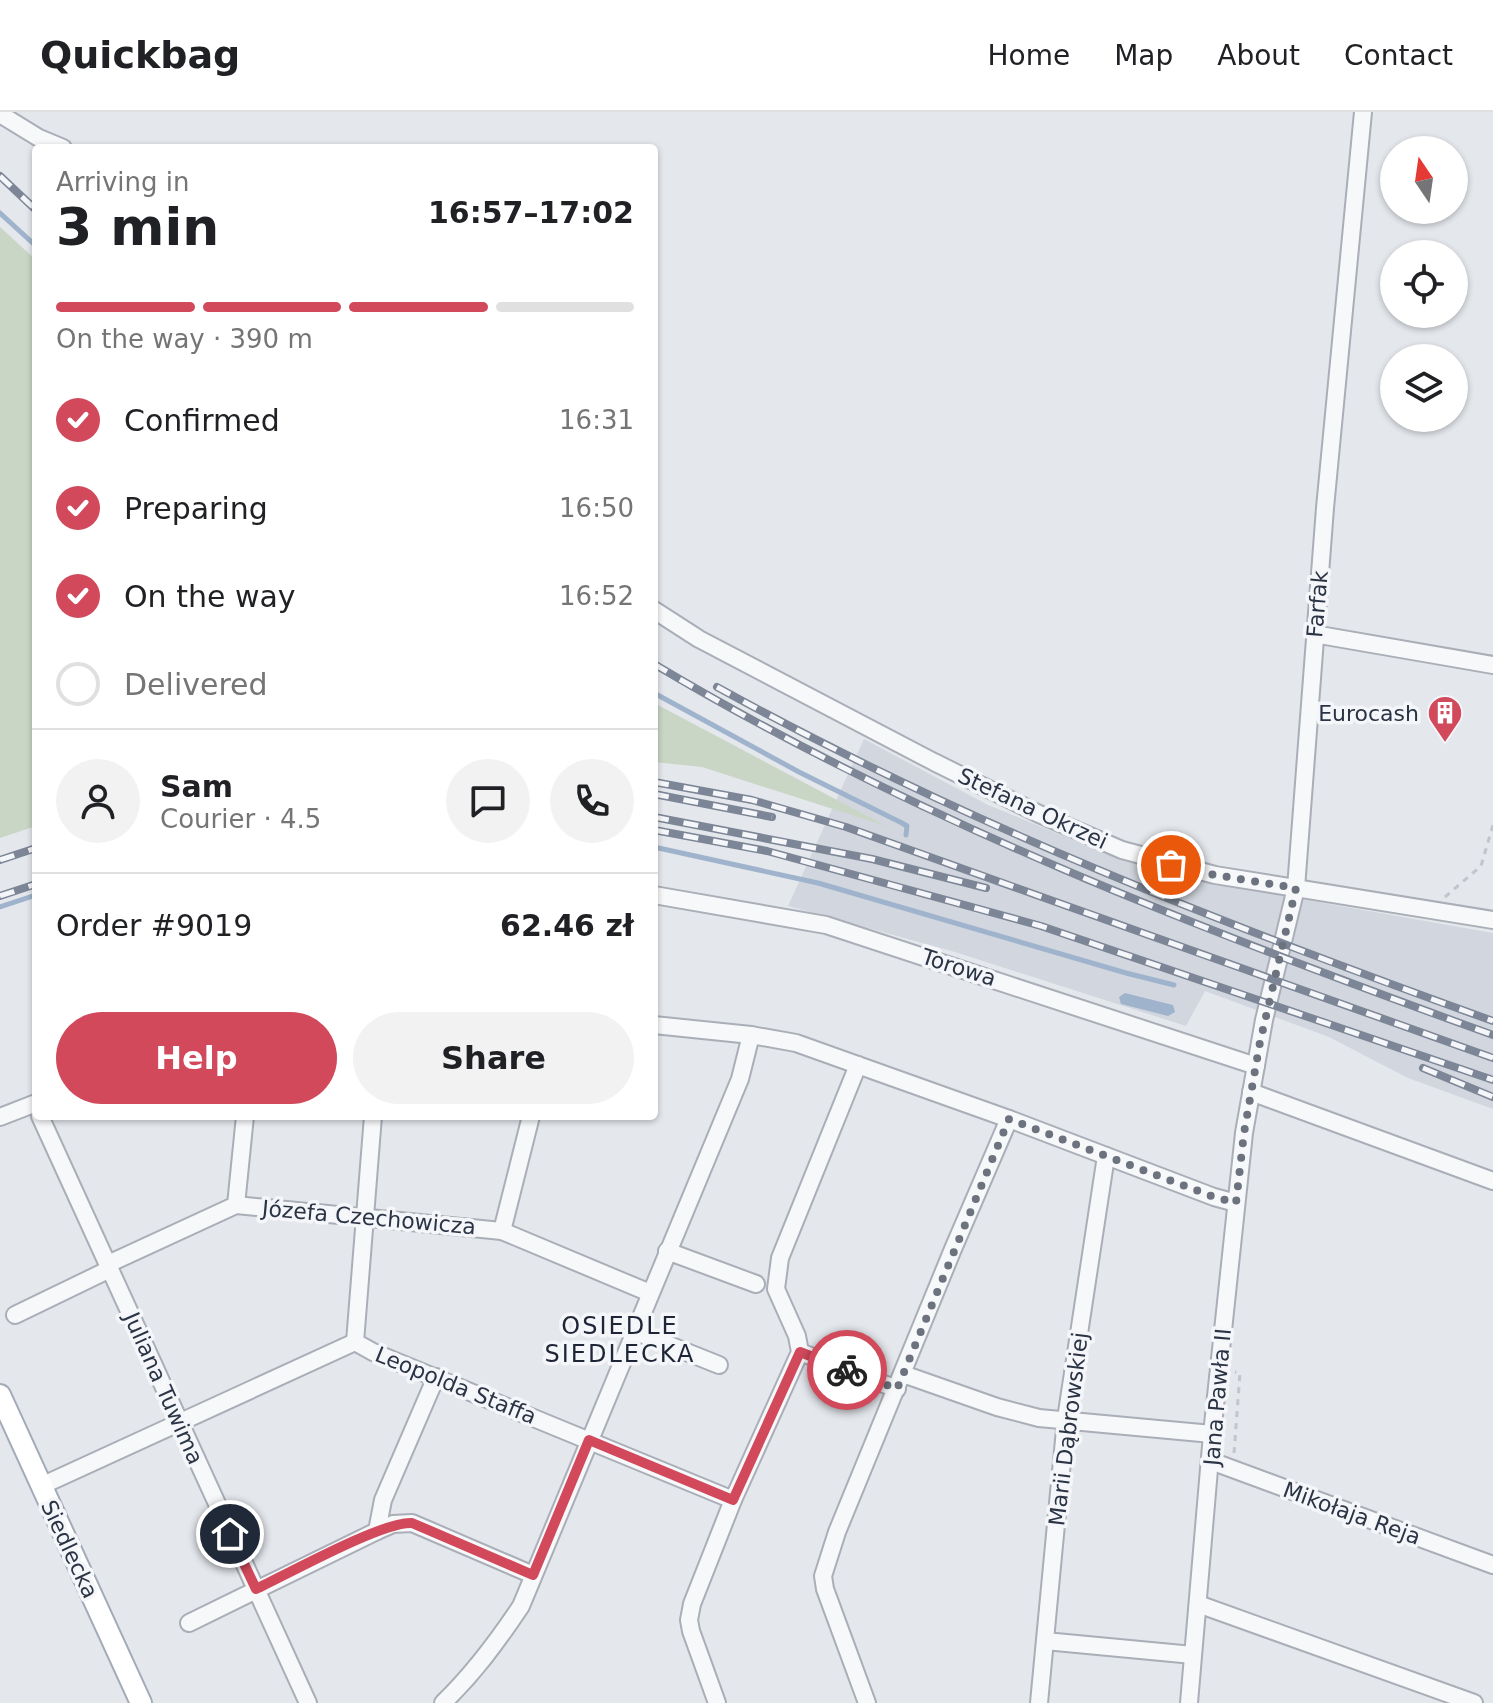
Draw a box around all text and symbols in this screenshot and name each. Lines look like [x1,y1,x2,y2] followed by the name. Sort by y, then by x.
[40,33,240,77] text: Quickbag
[987,39,1070,72] text: Home
[1114,39,1173,72] text: Map
[1217,39,1300,72] text: About
[1344,39,1453,72] text: Contact
[1380,136,1468,224] north arrow
[1380,136,1468,432] map controls
[56,167,190,197] text: Arriving in
[428,195,634,230] text: 16:57–17:02
[56,197,219,257] text: 3 min
[1380,240,1468,328] button: locate
[56,324,313,354] text: On the way · 390 m
[1380,344,1468,432] button: layers
[56,398,100,442] icon: check
[124,403,280,438] text: Confirmed
[559,405,634,435] text: 16:31
[56,486,100,530] icon: check
[124,491,268,526] text: Preparing
[559,493,634,523] text: 16:50
[1302,569,1333,639] street label: Farfak
[56,574,100,618] icon: check
[124,579,296,614] text: On the way
[559,581,634,611] text: 16:52
[124,667,268,702] text: Delivered
[1426,694,1464,744] building icon: Eurocash
[1318,701,1419,726] place label: Eurocash
[56,759,140,843] button: person
[446,759,530,843] button: chat
[550,759,634,843] button: phone
[954,763,1112,854] street label: Stefana Okrzei
[160,769,233,804] text: Sam
[160,804,321,834] text: Courier · 4.5
[1137,831,1205,899] pin
[1149,843,1193,887] icon: bag
[56,908,252,943] text: Order #9019
[500,908,634,943] text: 62.46 zł
[918,943,999,991] street label: Torowa
[56,1012,337,1104] button: Help
[353,1012,634,1104] button: Share
[259,1196,477,1239] street label: Józefa Czechowicza
[118,1307,208,1468] street label: Juliana Tuwima
[545,1312,695,1368] district label: OSIEDLE SIEDLECKA
[1199,1327,1236,1469] street label: Jana Pawła II
[807,1330,887,1410] courier
[1044,1331,1093,1527] street label: Marii Dąbrowskiej
[372,1342,540,1429] street label: Leopolda Staffa
[825,1348,869,1392] icon: bike
[1280,1477,1424,1550] street label: Mikołaja Reja
[36,1496,103,1602] street label: Siedlecka
[196,1500,264,1568] pin
[208,1512,252,1556] icon: home

